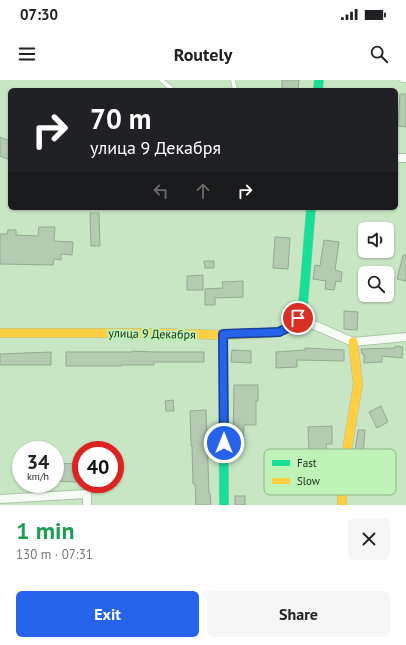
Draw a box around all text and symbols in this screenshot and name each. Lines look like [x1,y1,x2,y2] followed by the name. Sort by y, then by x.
[20,5,58,24] text: 07:30
[16,43,38,65] icon: menu
[174,43,232,66] text: Routely
[368,43,390,65] icon: search
[90,100,151,137] text: 70 m
[24,104,76,156] icon: right
[90,136,221,159] text: улица 9 Декабря
[150,180,172,202] icon: left
[192,180,214,202] icon: ahead
[234,180,256,202] icon: right
[358,222,394,302] map controls
[358,222,394,258] button: sound
[358,266,394,302] button: search
[281,301,315,335] pin
[287,307,309,329] icon: arrive
[108,325,196,342] street label: улица 9 Декабря
[203,422,245,464] position arrow
[72,441,124,493] speed limit sign: 40
[27,449,49,475] text: 34
[264,449,396,495] legend
[297,456,317,470] text: Fast
[27,470,49,483] text: km/h
[297,474,320,488] text: Slow
[16,515,75,546] text: 1 min
[348,518,390,560] button: close
[16,546,93,563] text: 130 m · 07:31
[16,591,199,637] button: Exit
[207,591,390,637] button: Share

